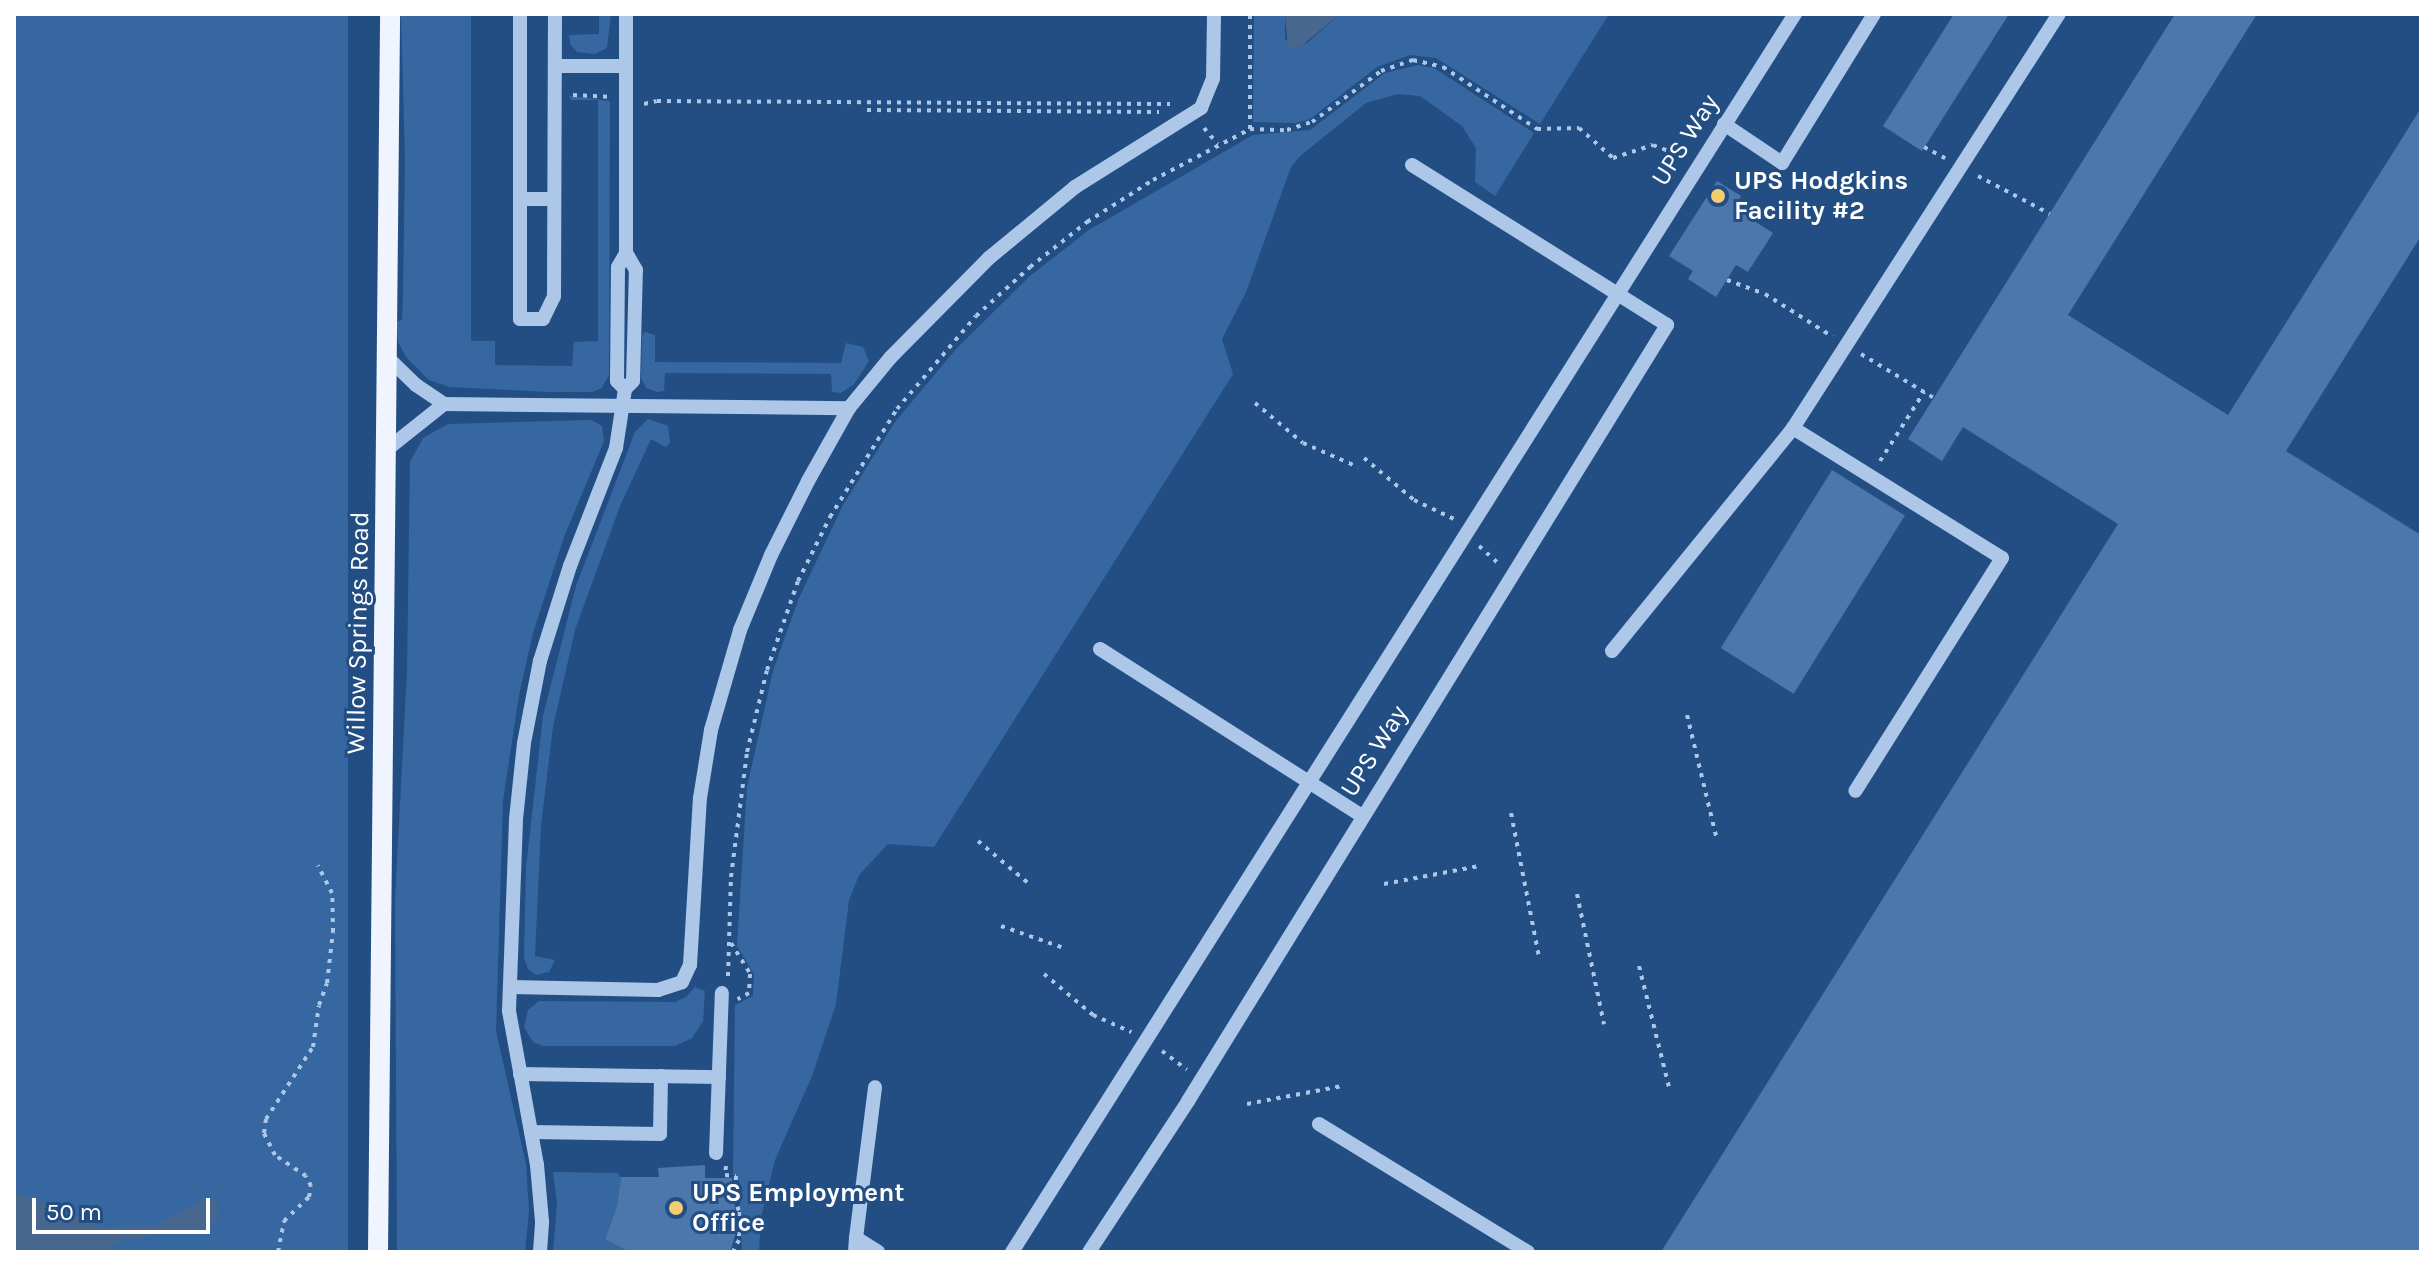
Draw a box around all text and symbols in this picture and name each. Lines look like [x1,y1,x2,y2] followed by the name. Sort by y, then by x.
[1645,88,1725,192] street label: UPS Way
[1734,165,1908,226] place label: UPS Hodgkins Facility #2
[1709,187,1727,205] marker: UPS Hodgkins Facility #2
[340,511,376,755] street label: Willow Springs Road
[1334,699,1414,803] street label: UPS Way
[692,1177,905,1238] place label: UPS Employment Office
[36,1182,214,1232] scale bar
[46,1198,102,1226] text: 50 m
[667,1199,685,1217] marker: UPS Employment Office

